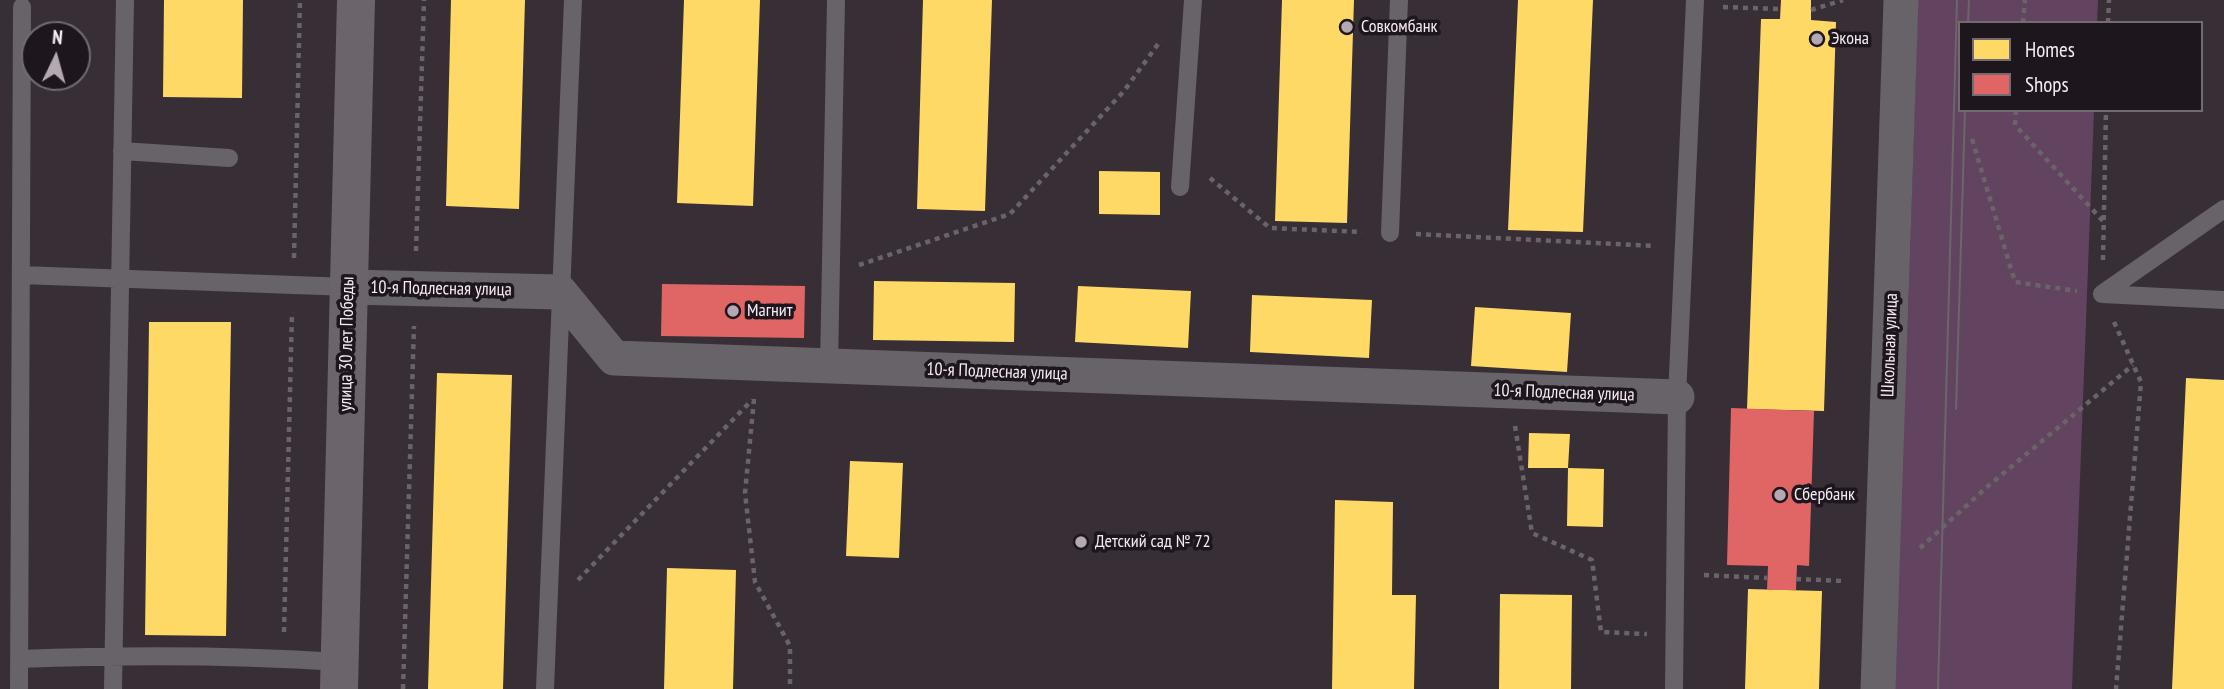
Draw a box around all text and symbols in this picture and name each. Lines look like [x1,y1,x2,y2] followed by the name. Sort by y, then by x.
[1361,16,1438,38] place label: Совкомбанк
[1339,19,1355,35] marker: Совкомбанк
[21,21,91,91] north arrow
[1958,21,2203,112] legend
[51,25,64,49] text: N
[1831,28,1869,50] place label: Экона
[1809,31,1825,47] marker: Экона
[2025,36,2075,63] text: Homes
[2025,71,2069,98] text: Shops
[335,276,359,412] street label: улица 30 лет Победы
[370,277,512,301] street label: 10-я Подлесная улица
[1877,293,1903,397] street label: Школьная улица
[747,300,792,322] place label: Магнит
[725,303,741,319] marker: Магнит
[926,359,1068,385] street label: 10-я Подлесная улица
[1493,380,1635,406] street label: 10-я Подлесная улица
[1794,484,1855,506] place label: Сбербанк
[1772,487,1788,503] marker: Сбербанк
[1095,531,1211,553] place label: Детский сад № 72
[1073,534,1089,550] marker: Детский сад № 72

